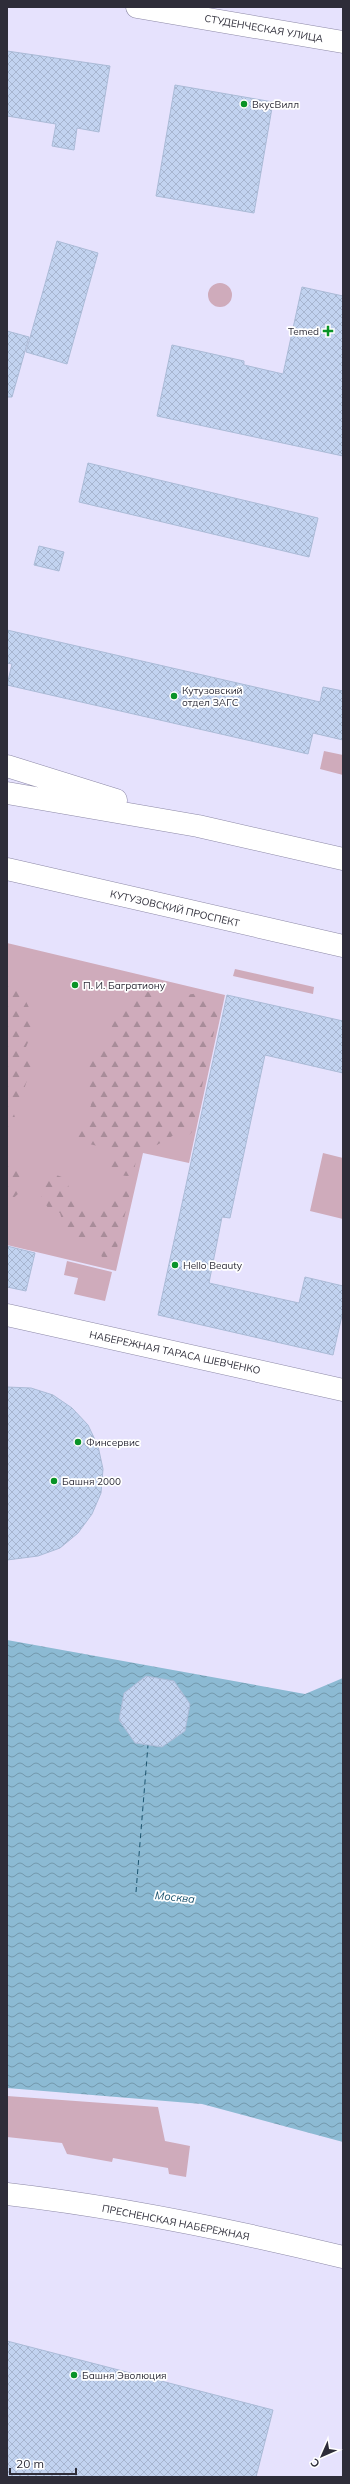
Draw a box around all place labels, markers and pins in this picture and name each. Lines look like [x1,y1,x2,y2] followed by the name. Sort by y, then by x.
[252,98,299,111] place label: ВкусВилл
[239,99,249,109] marker: ВкусВилл
[288,325,319,338] place label: Temed
[322,325,334,337] marker: Temed
[182,684,243,709] place label: Кутузовский отдел ЗАГС
[169,691,179,701] marker: Кутузовский отдел ЗАГС
[83,979,166,992] place label: П. И. Багратиону
[70,980,80,990] marker: П. И. Багратиону
[183,1259,243,1272] place label: Hello Beauty
[170,1260,180,1270] marker: Hello Beauty
[86,1436,140,1449] place label: Финсервис
[73,1437,83,1447] marker: Финсервис
[62,1475,121,1488] place label: Башня 2000
[49,1476,59,1486] marker: Башня 2000
[82,2369,167,2382] place label: Башня Эволюция
[69,2370,79,2380] marker: Башня Эволюция

